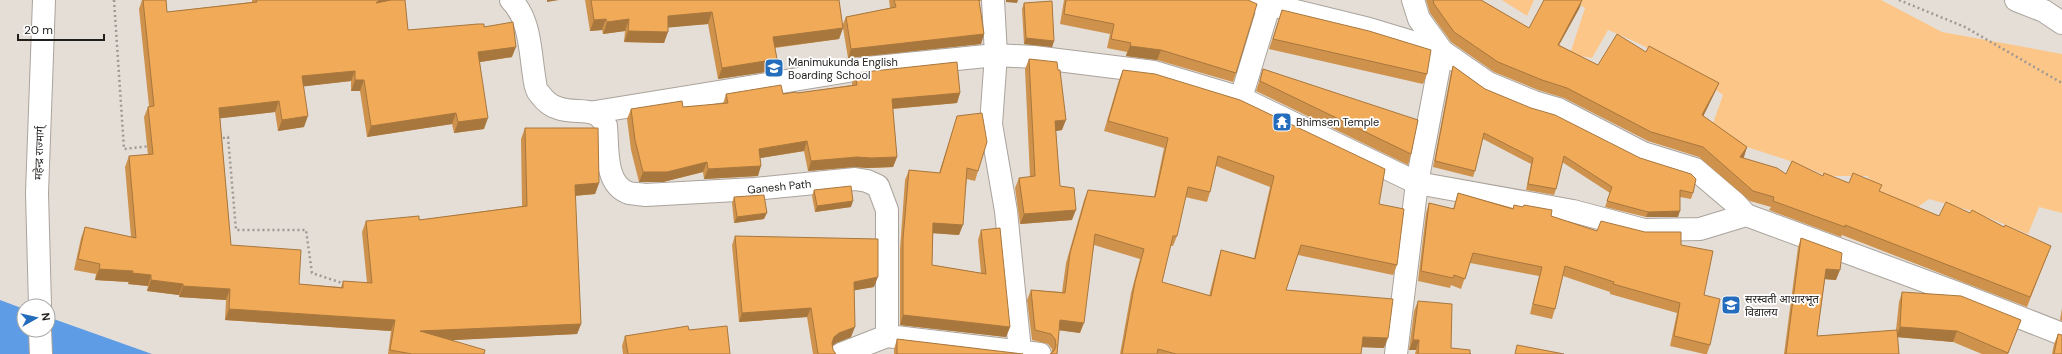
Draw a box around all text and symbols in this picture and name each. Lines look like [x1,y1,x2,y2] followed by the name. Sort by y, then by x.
[18,16,104,42] scale bar
[24,22,53,38] text: 20 m
[788,55,898,82] place label: Manimukunda English Boarding School
[763,57,785,79] school or university icon: Manimukunda English Boarding School
[1271,111,1293,133] temple icon: Bhimsen Temple
[1296,115,1379,129] place label: Bhimsen Temple
[31,124,47,180] street label: महेन्द्र राज्मार्ग्
[747,176,812,196] street label: Ganesh Path
[1745,292,1819,319] place label: सरस्वती आधारभूत विद्यालय
[1720,294,1742,316] school or university icon: सरस्वती आधारभूत विद्यालय
[16,298,56,338] north arrow
[38,312,53,322] text: N

